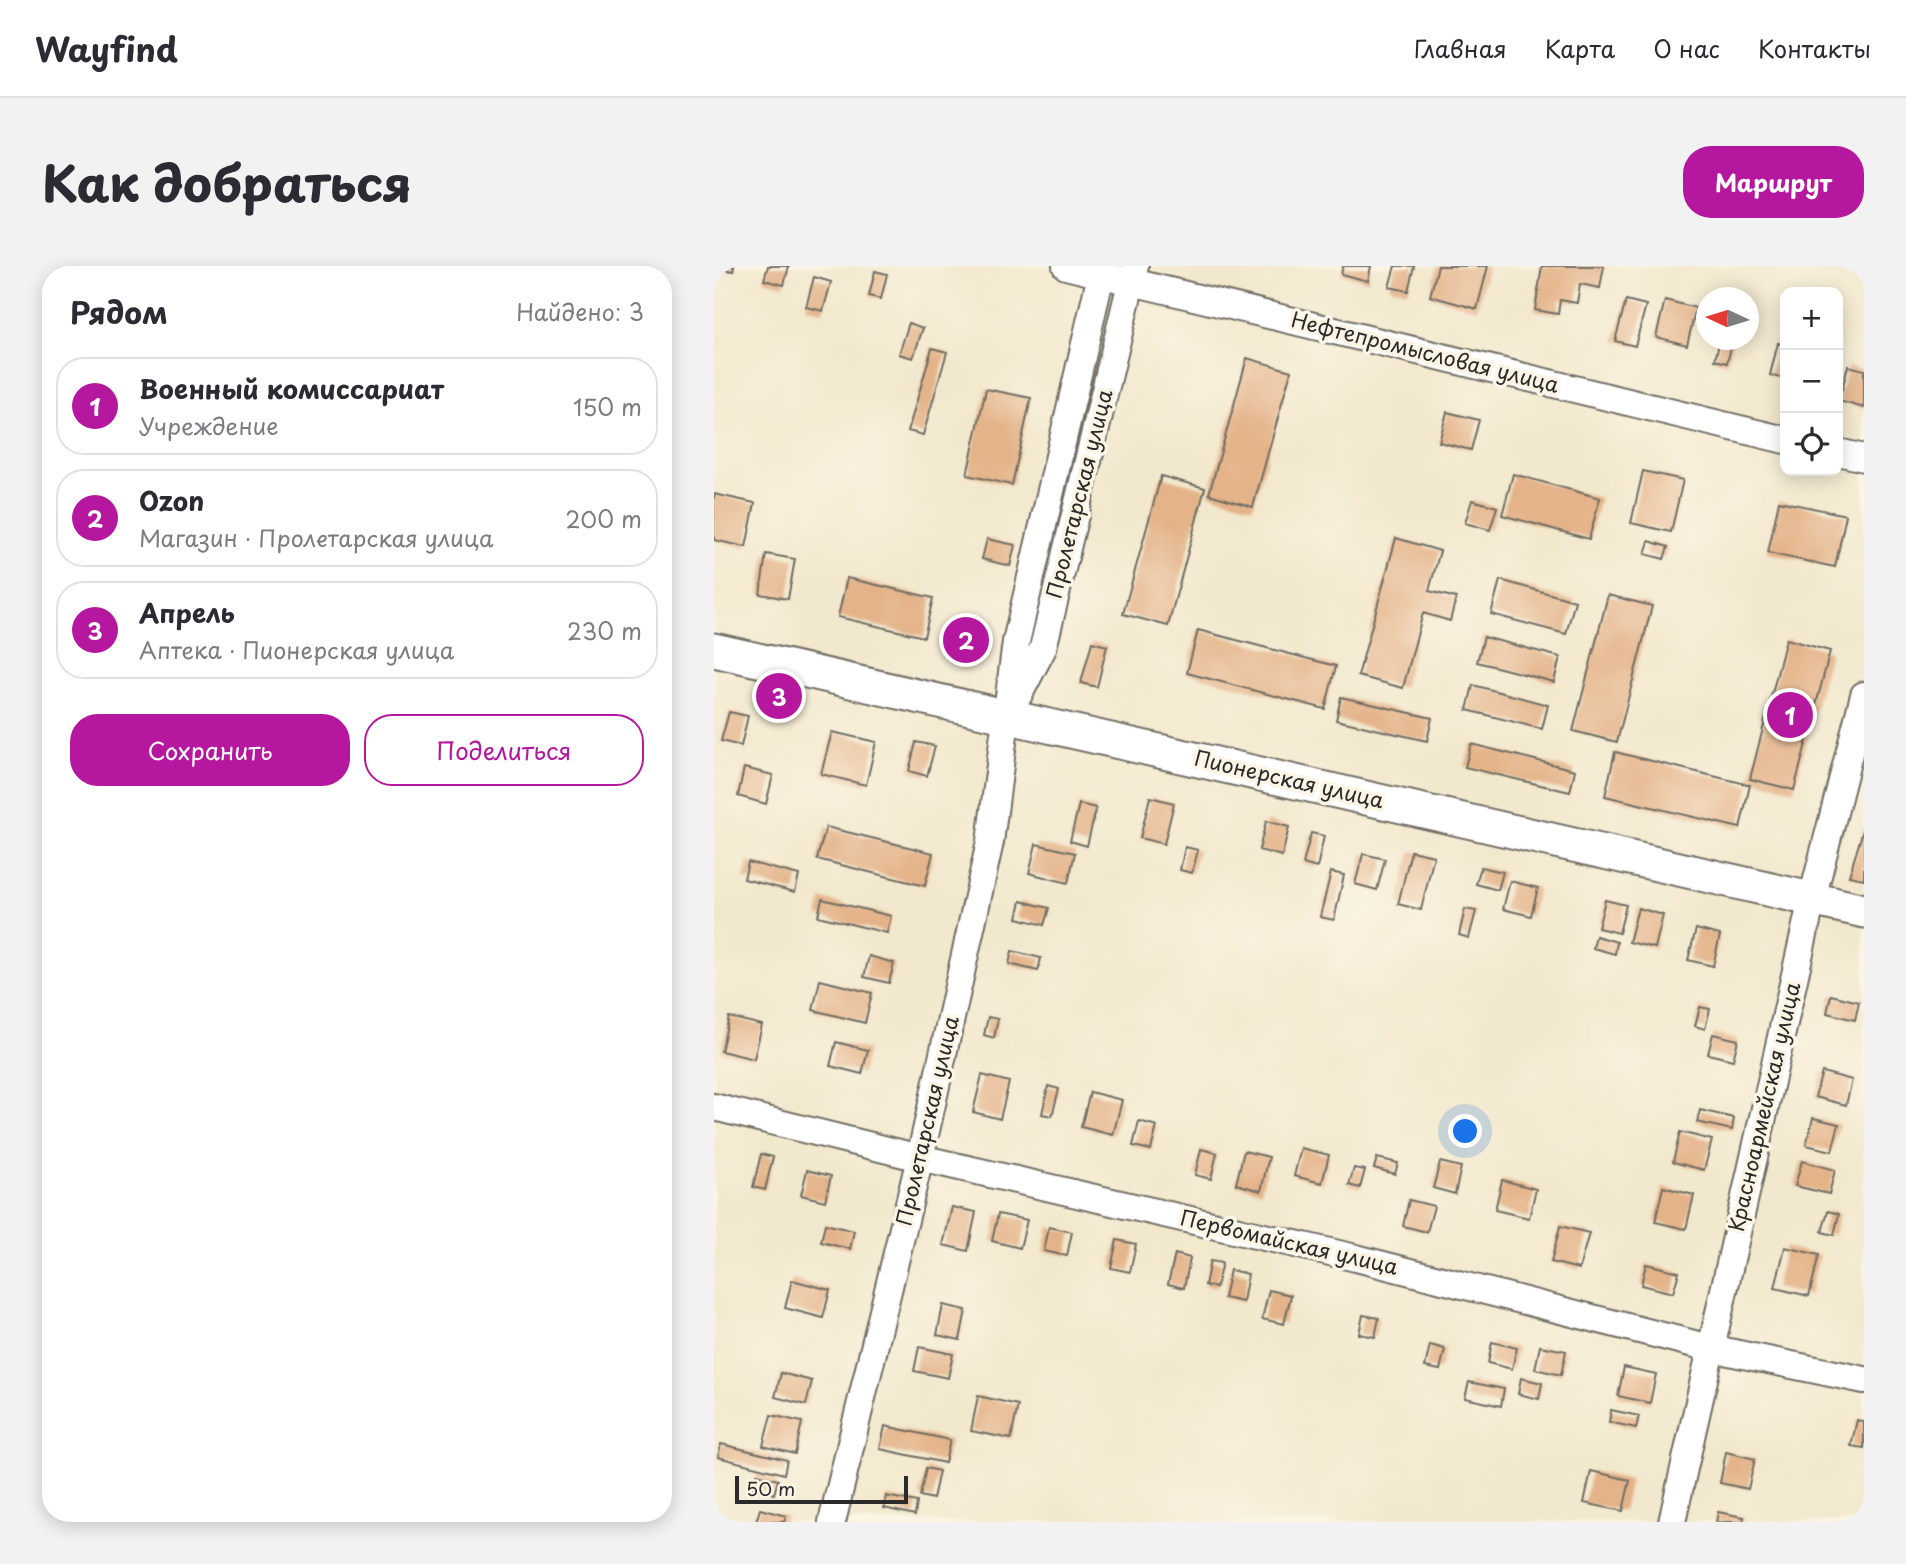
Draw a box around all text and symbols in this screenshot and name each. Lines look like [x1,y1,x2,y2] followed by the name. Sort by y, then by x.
[35,23,178,73] text: Wayfind
[1414,30,1507,66] text: Главная
[1545,30,1615,66] text: Карта
[1653,30,1720,66] text: О нас
[1758,30,1871,66] text: Контакты
[42,145,412,219] text: Как добраться
[1683,146,1864,218] button: Маршрут
[1696,287,1759,350] north arrow
[1780,287,1843,476] map controls
[1780,287,1843,350] button: +
[70,289,168,334] text: Рядом
[516,294,644,329] text: Найдено: 3
[1288,302,1563,400] street label: Нефтепромысловая улица
[1780,350,1843,413] button: −
[139,369,444,408] text: Военный комиссариат
[1037,385,1120,601] street label: Пролетарская улица
[90,389,101,424] text: 1
[573,389,642,424] text: 150 m
[139,408,279,443] text: Учреждение
[1780,413,1843,476] button: locate
[139,481,204,520] text: Ozon
[87,501,103,536] text: 2
[565,501,642,536] text: 200 m
[139,520,494,555] text: Магазин · Пролетарская улица
[139,593,235,632] text: Апрель
[87,613,103,648] text: 3
[567,613,642,648] text: 230 m
[943,614,989,666] pin: 2
[139,632,454,667] text: Аптека · Пионерская улица
[756,670,802,722] pin: 3
[1767,689,1813,741] pin: 1
[70,714,350,786] button: Сохранить
[364,714,644,786] button: Поделиться
[1192,741,1388,816] street label: Пионерская улица
[1719,978,1807,1234] street label: Красноармейская улица
[886,1012,966,1229] street label: Пролетарская улица
[1448,1114,1482,1148] your location
[1177,1200,1402,1282] street label: Первомайская улица
[735,1473,908,1505] scale bar
[746,1474,795,1502] text: 50 m

